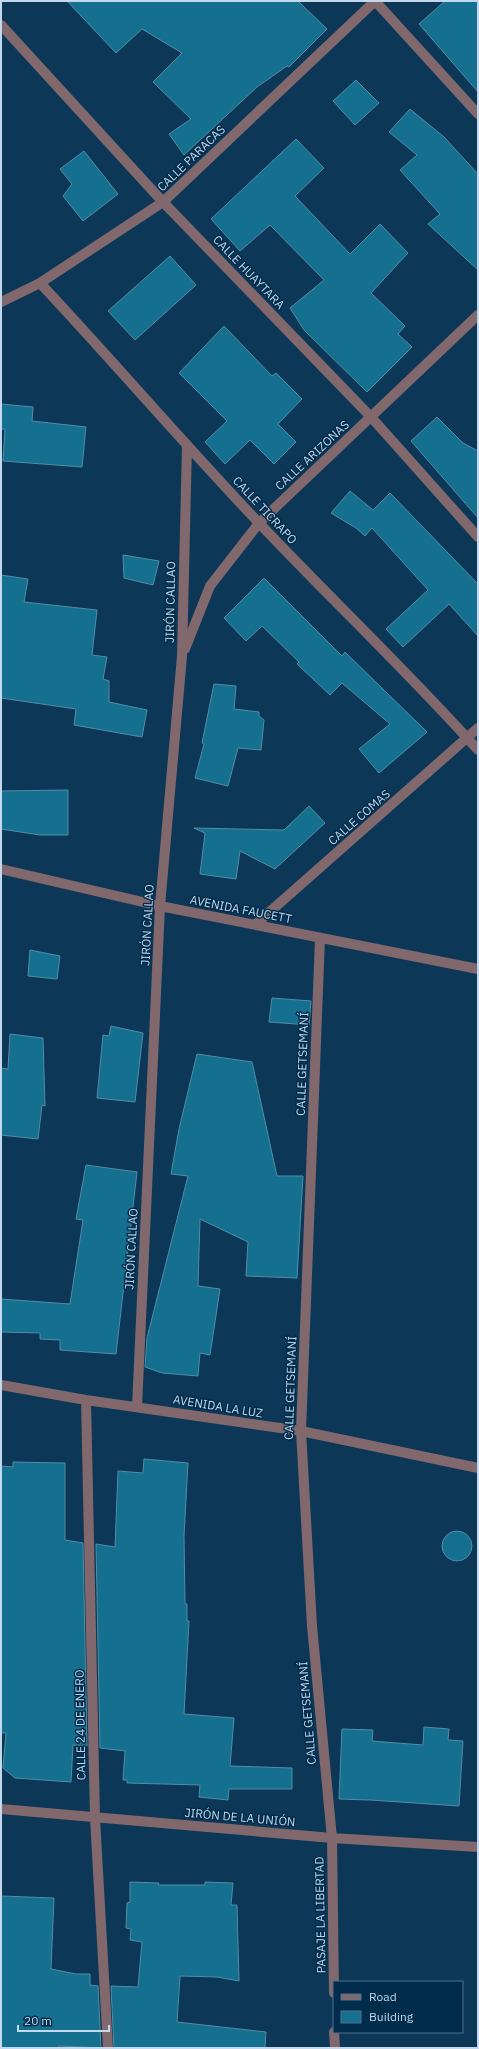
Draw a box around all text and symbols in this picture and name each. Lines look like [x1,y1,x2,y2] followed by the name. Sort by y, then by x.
[154,122,228,194] street label: CALLE PARACAS
[210,232,288,312] street label: CALLE HUAYTARA
[272,417,352,493] street label: CALLE ARIZONAS
[230,473,300,547] street label: CALLE TICRAPO
[162,561,178,643] street label: JIRÓN CALLAO
[325,786,393,848] street label: CALLE COMAS
[137,884,157,966] street label: JIRÓN CALLAO
[189,892,293,926] street label: AVENIDA FAUCETT
[293,1012,311,1116] street label: CALLE GETSEMANÍ
[121,1208,141,1290] street label: JIRÓN CALLAO
[281,1336,299,1440] street label: CALLE GETSEMANÍ
[172,1391,264,1421] street label: AVENIDA LA LUZ
[295,1660,319,1765] street label: CALLE GETSEMANÍ
[72,1670,88,1780] street label: CALLE 24 DE ENERO
[184,1805,296,1829] street label: JIRÓN DE LA UNIÓN
[311,1857,329,1973] street label: PASAJE LA LIBERTAD
[333,1981,463,2033] legend
[369,1989,397,2004] text: Road
[18,2007,109,2033] scale bar
[369,2009,414,2024] text: Building
[24,2013,52,2028] text: 20 m

